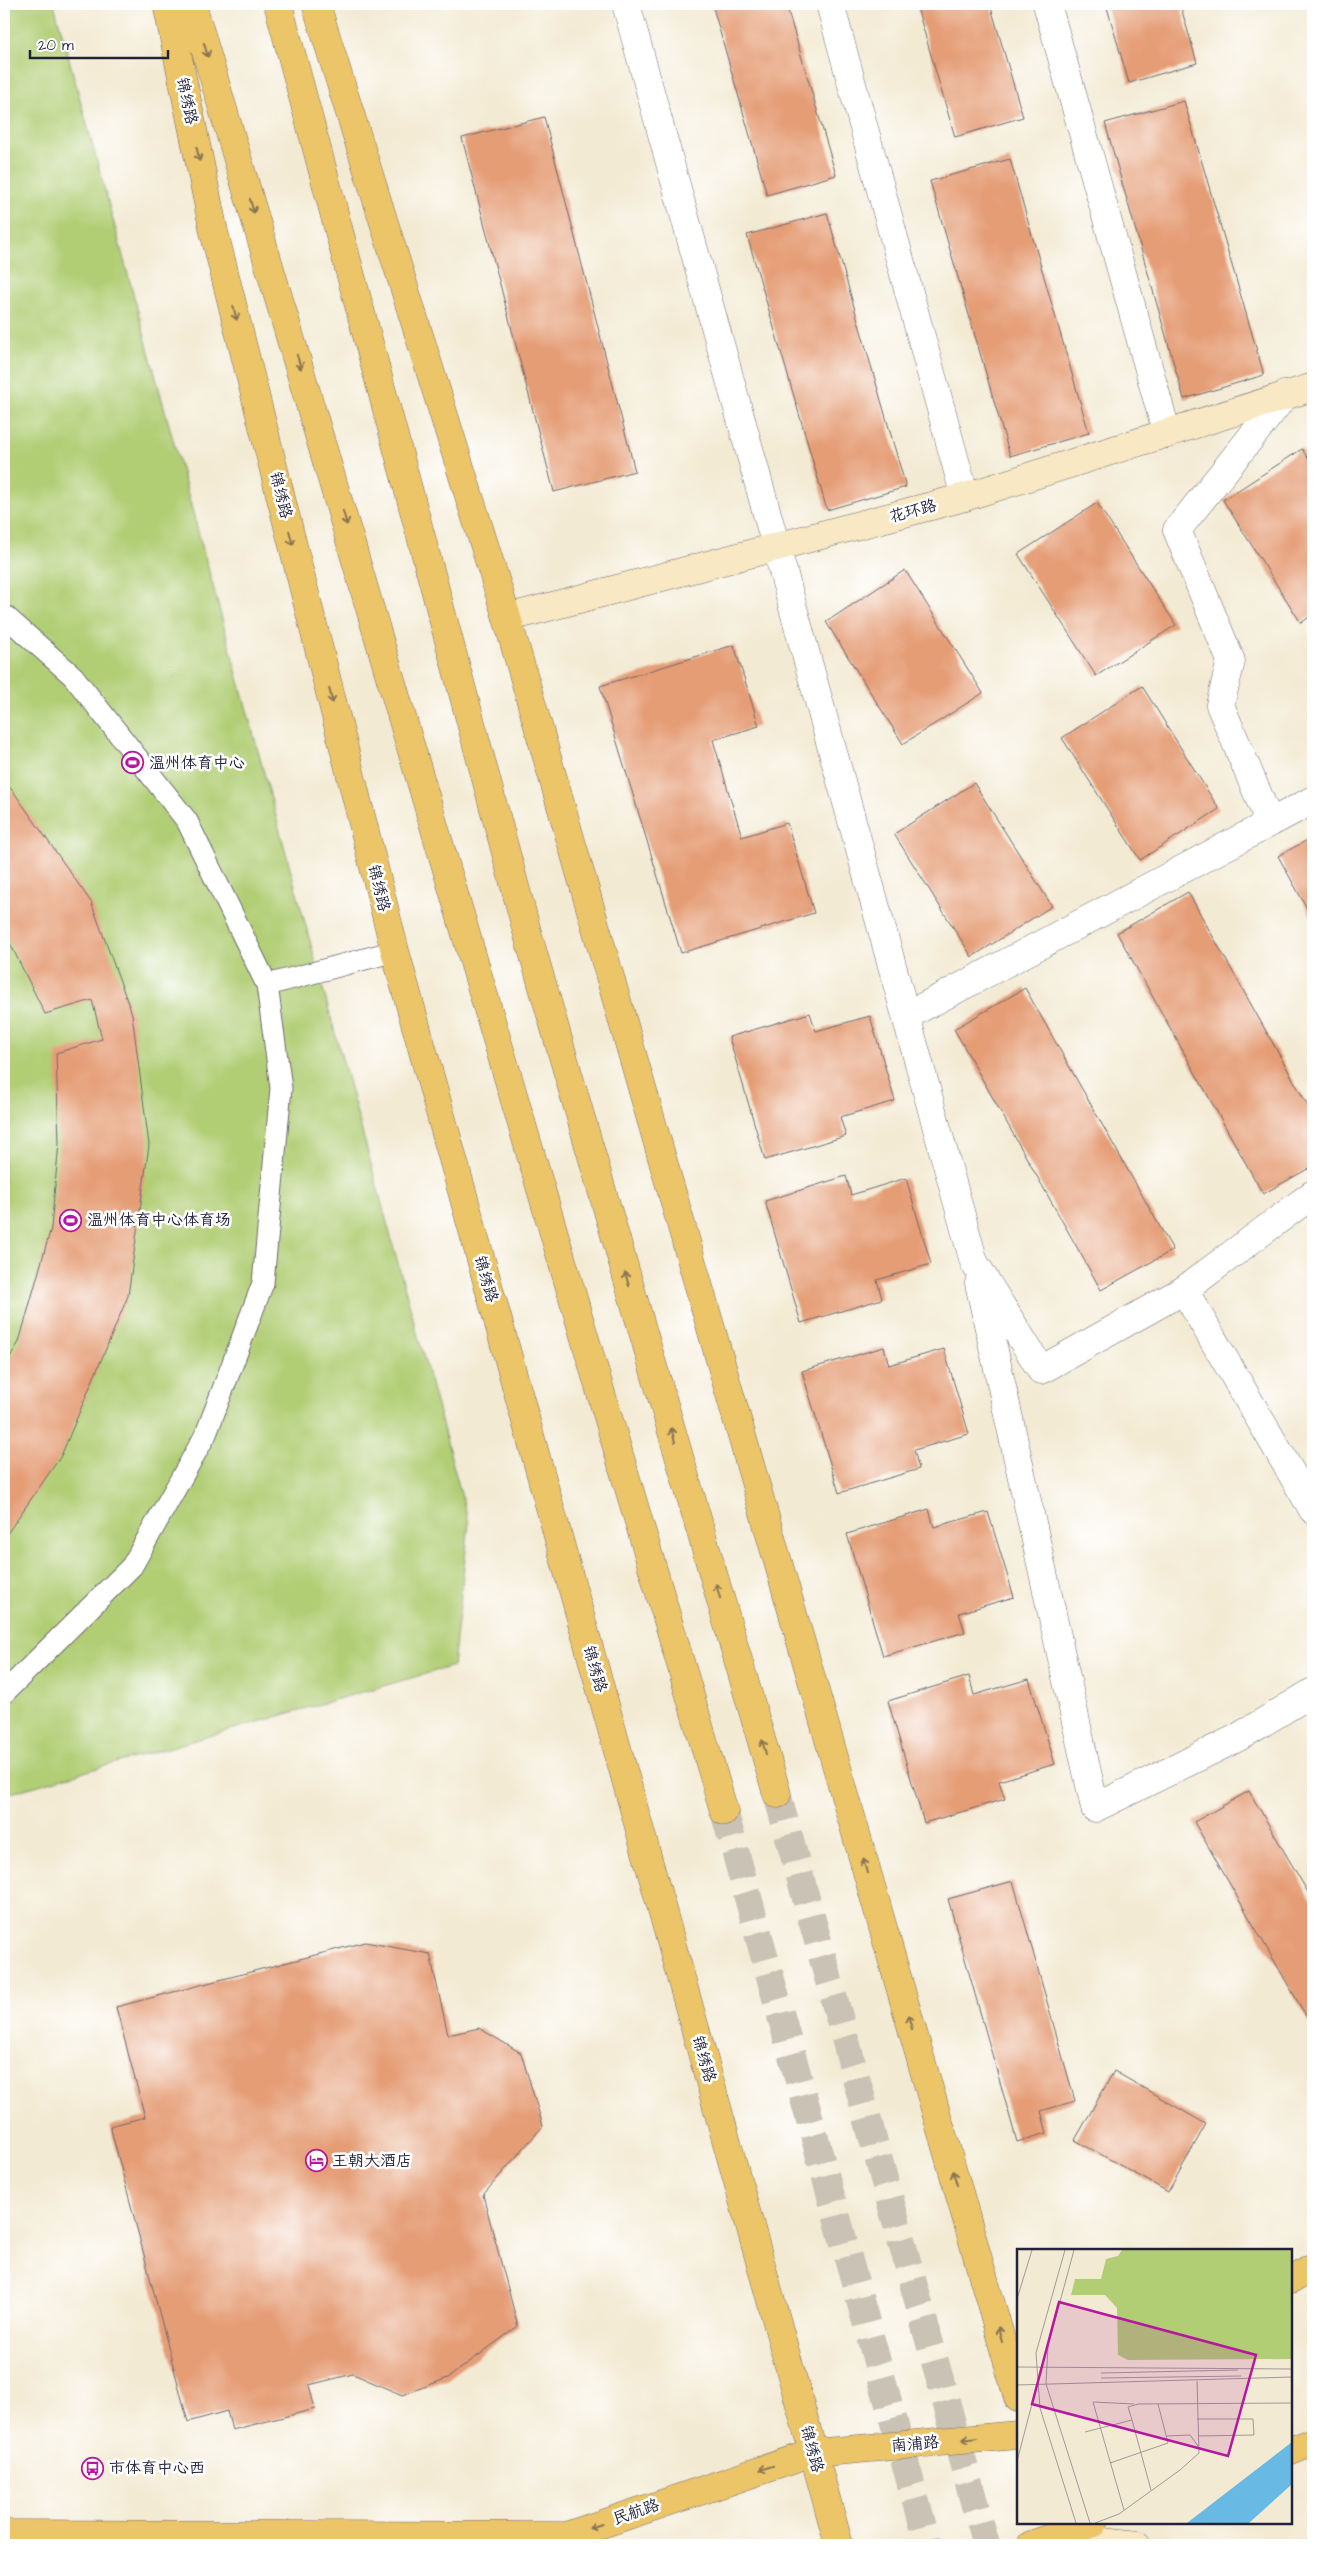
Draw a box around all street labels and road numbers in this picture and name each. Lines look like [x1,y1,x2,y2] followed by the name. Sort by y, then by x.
[171,75,203,127] street label: 锦绣路
[265,469,297,521] street label: 锦绣路
[887,494,939,528] street label: 花环路
[363,862,395,914] street label: 锦绣路
[469,1253,503,1305] street label: 锦绣路
[578,1643,612,1695] street label: 锦绣路
[687,2033,721,2085] street label: 锦绣路
[795,2423,829,2475] street label: 锦绣路
[890,2431,940,2457] street label: 南浦路
[610,2494,662,2530] street label: 民航路

